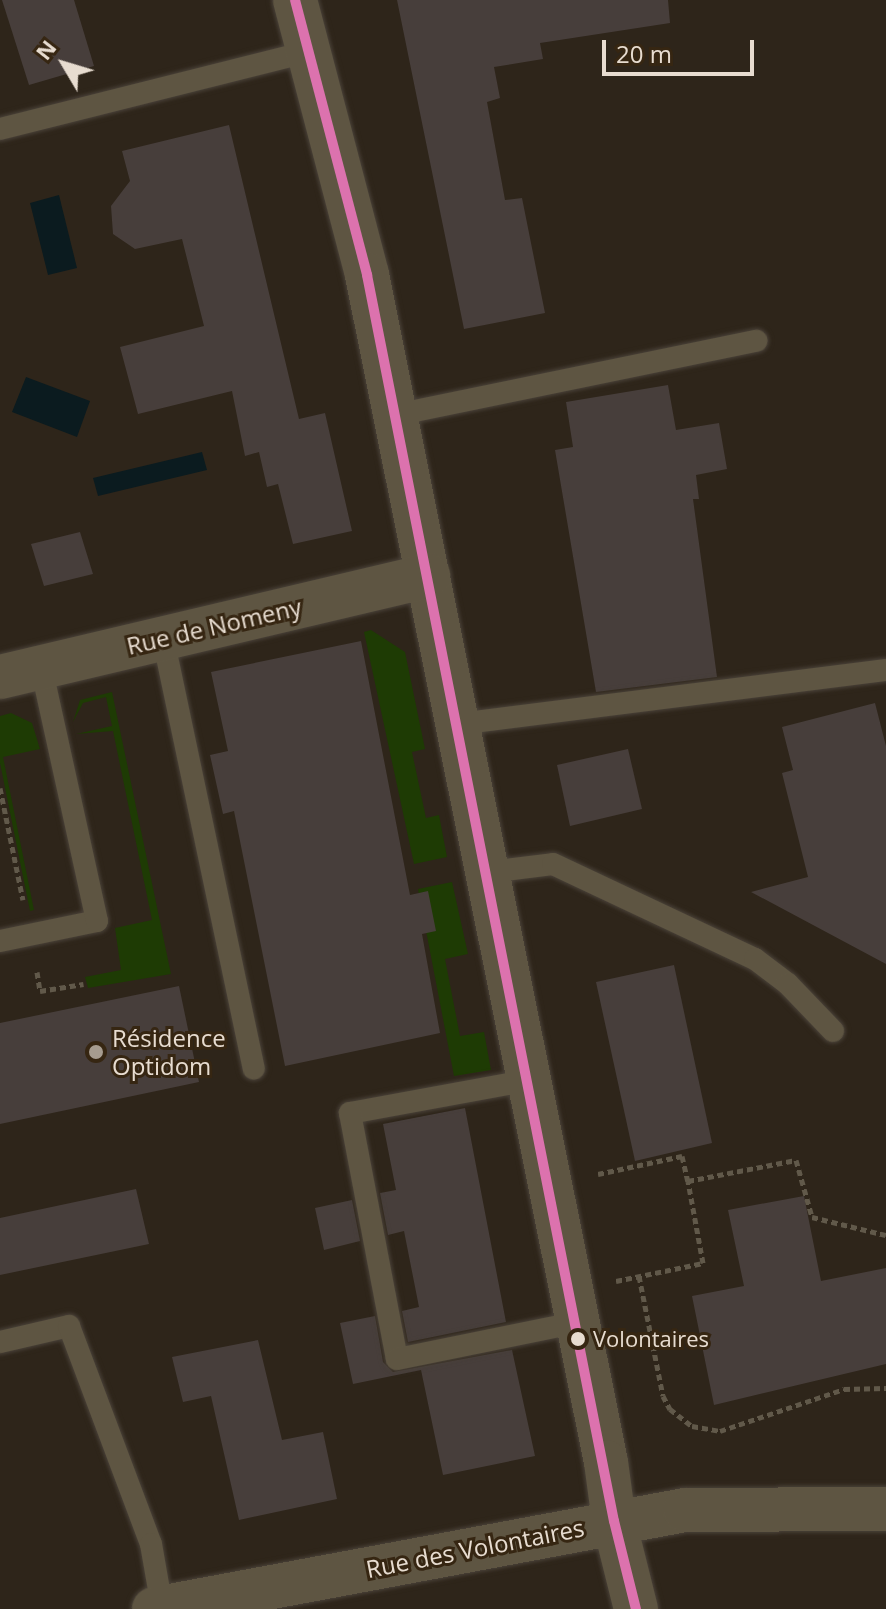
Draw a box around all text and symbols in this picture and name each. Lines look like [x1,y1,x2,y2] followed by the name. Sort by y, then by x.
[24,24,104,104] north arrow
[606,24,758,74] scale bar
[28,33,62,66] text: N
[616,37,672,70] text: 20 m
[124,592,304,660] street label: Rue de Nomeny
[112,1024,226,1080] place label: Résidence Optidom
[87,1043,105,1061] marker: Résidence Optidom
[593,1326,709,1352] place label: Volontaires
[570,1331,586,1347] marker: Volontaires
[363,1513,587,1583] street label: Rue des Volontaires

